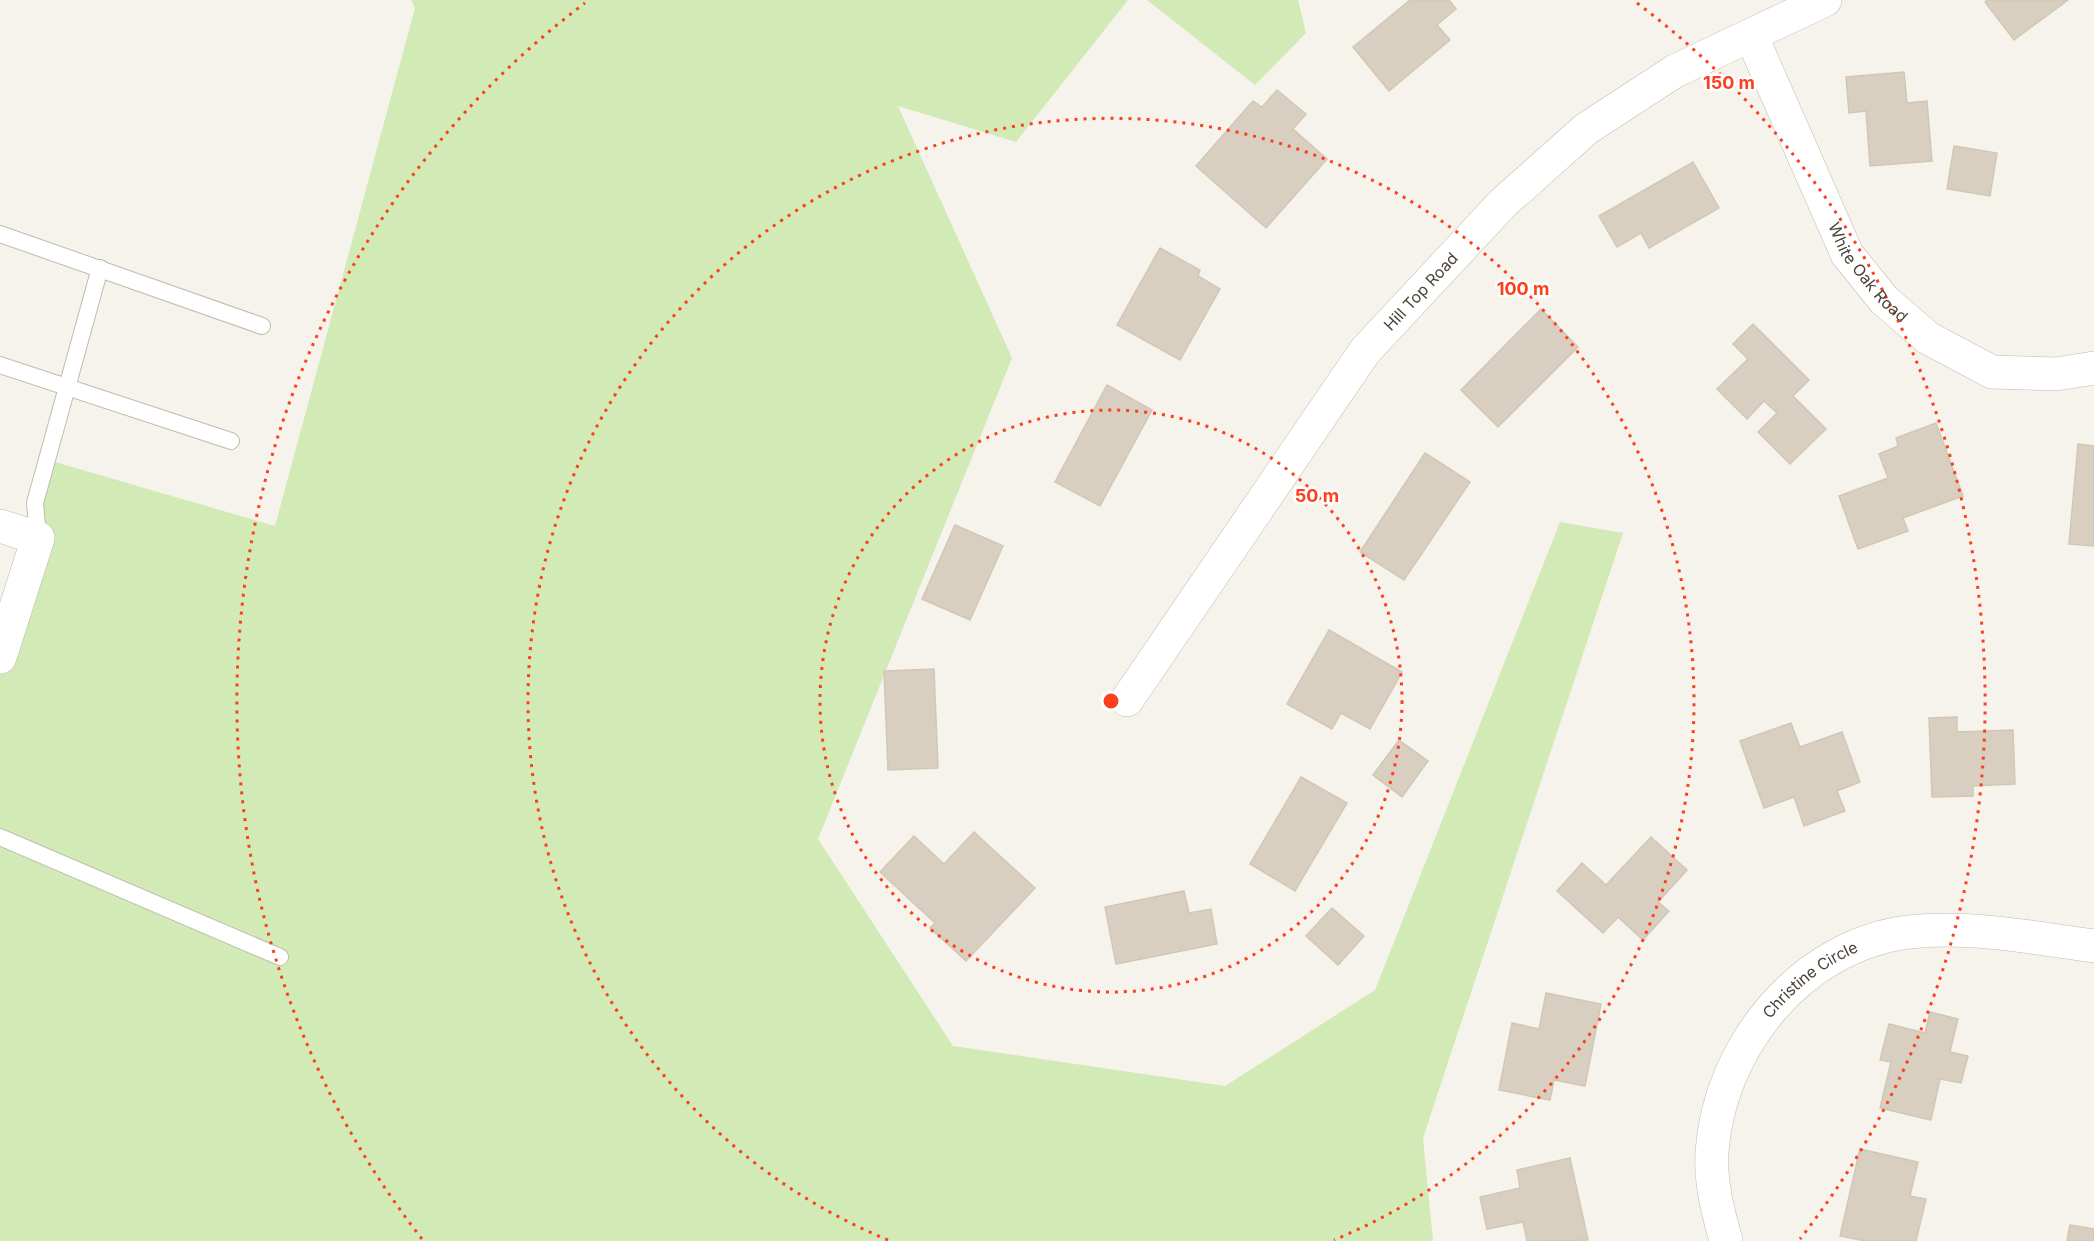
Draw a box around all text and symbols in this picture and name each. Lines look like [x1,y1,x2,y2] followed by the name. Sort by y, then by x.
[1703,72,1755,93] text: 150 m
[1824,219,1912,326] street label: White Oak Road
[1379,248,1462,335] street label: Hill Top Road
[1497,278,1549,299] text: 100 m
[1295,485,1339,506] text: 50 m
[1101,691,1121,711] centre of rings
[1758,937,1861,1022] street label: Christine Circle

